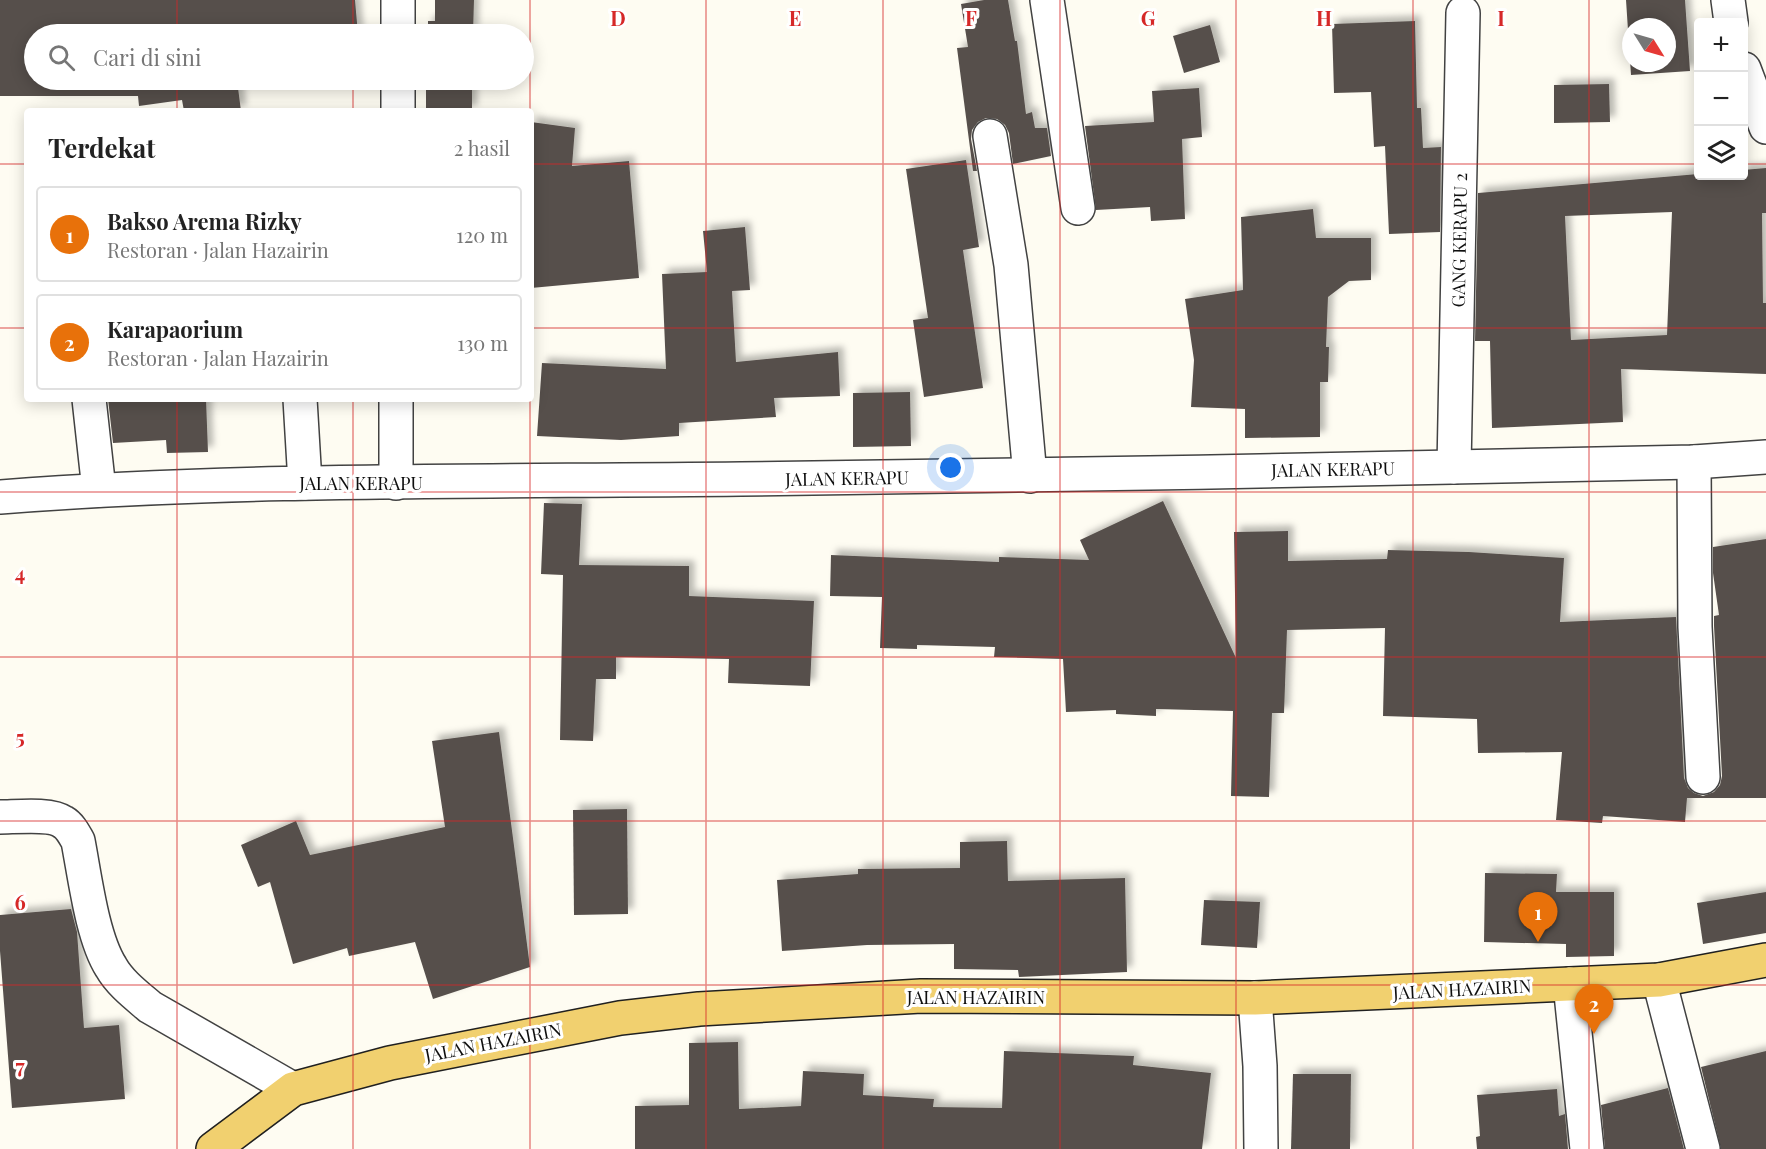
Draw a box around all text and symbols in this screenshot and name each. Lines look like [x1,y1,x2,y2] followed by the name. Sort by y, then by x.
[610,4,626,31] text: D
[789,4,801,31] text: E
[965,4,977,31] text: F
[1141,4,1156,31] text: G
[1316,4,1332,31] text: H
[1497,4,1505,31] text: I
[1622,18,1676,72] north arrow
[1694,18,1748,180] map controls
[1694,18,1748,72] button: +
[24,24,534,90] search box
[45,41,78,74] icon: search
[93,42,201,72] text: Cari di sini
[1694,72,1748,126] button: −
[1694,126,1748,180] button: layers
[48,130,155,165] text: Terdekat
[454,134,510,161] text: 2 hasil
[1446,172,1472,308] street label: GANG KERAPU 2
[107,206,302,236] text: Bakso Arema Rizky
[66,221,73,248] text: 1
[456,221,508,248] text: 120 m
[107,236,329,263] text: Restoran · Jalan Hazairin
[107,314,243,344] text: Karapaorium
[64,329,75,356] text: 2
[457,329,508,356] text: 130 m
[107,344,329,371] text: Restoran · Jalan Hazairin
[936,453,965,482] your location
[1270,456,1395,482] street label: JALAN KERAPU
[784,465,909,491] street label: JALAN KERAPU
[298,471,423,495] street label: JALAN KERAPU
[15,559,25,586] text: 4
[15,723,25,750] text: 5
[14,888,26,915] text: 6
[1518,892,1558,942] pin: 1
[1391,973,1532,1005] street label: JALAN HAZAIRIN
[1574,984,1614,1034] pin: 2
[906,985,1046,1009] street label: JALAN HAZAIRIN
[422,1017,564,1067] street label: JALAN HAZAIRIN
[15,1052,25,1079] text: 7

